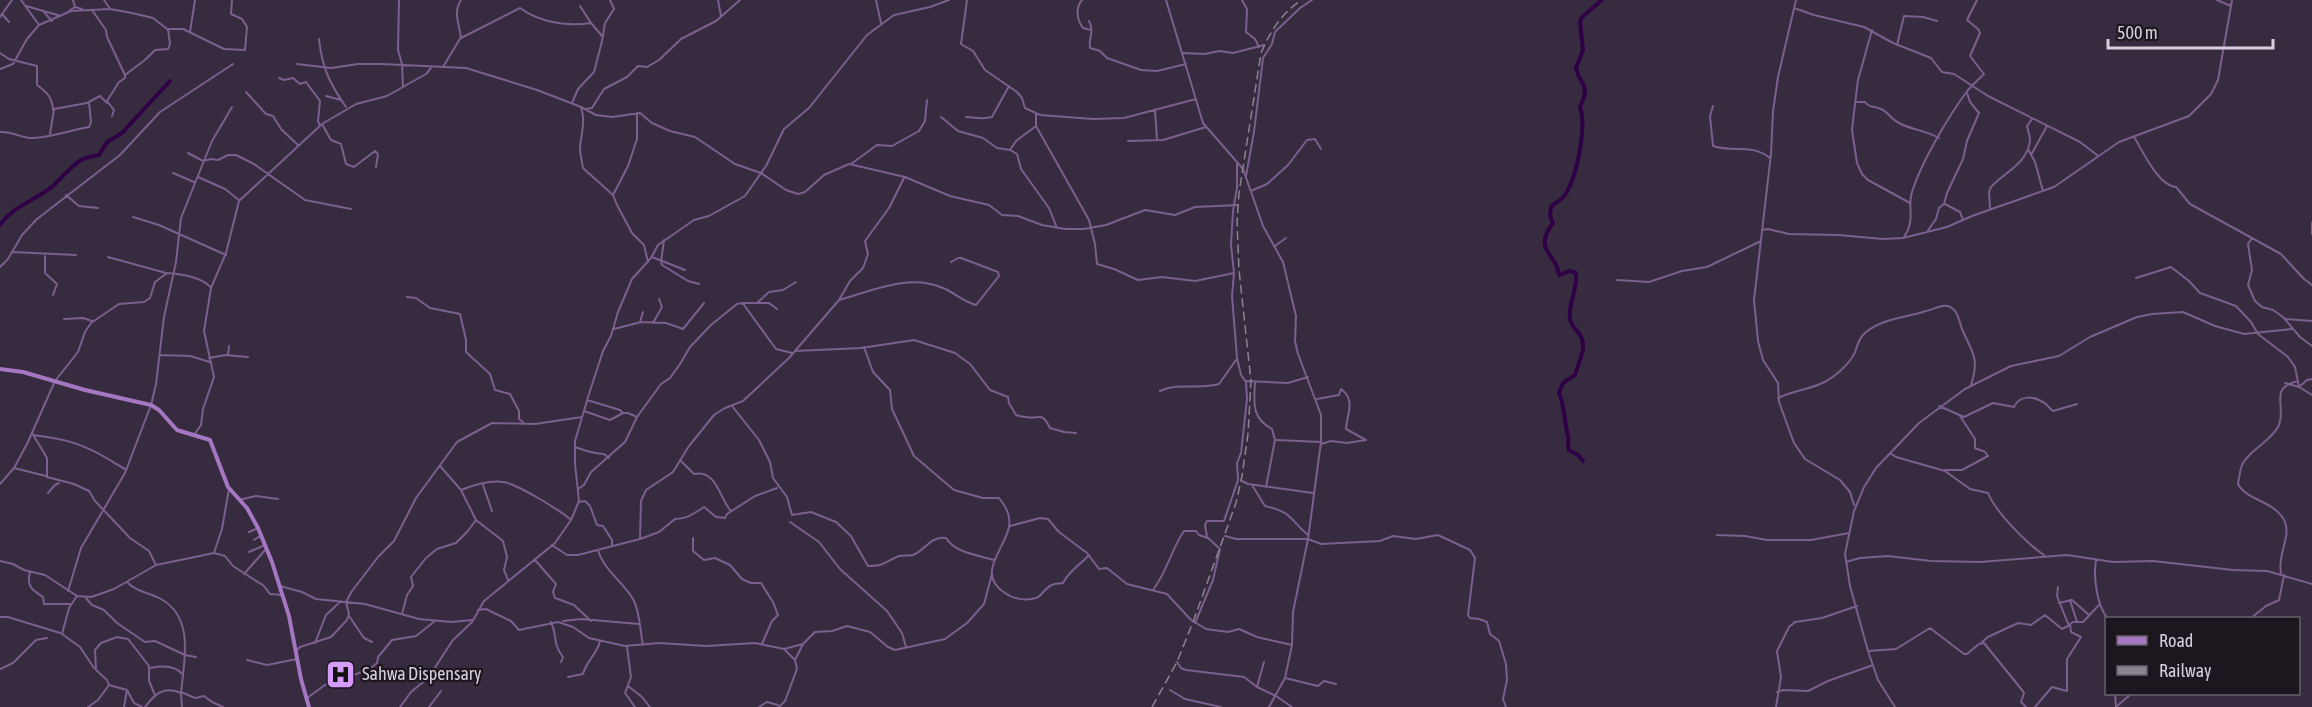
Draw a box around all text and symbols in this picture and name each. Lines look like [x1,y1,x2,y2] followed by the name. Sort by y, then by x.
[2108,12,2273,50] scale bar
[2117,22,2158,43] text: 500 m
[2105,617,2300,695] legend
[2159,630,2193,651] text: Road
[325,658,357,690] hospital icon: Sahwa Dispensary
[2159,660,2211,681] text: Railway
[362,663,482,684] place label: Sahwa Dispensary

